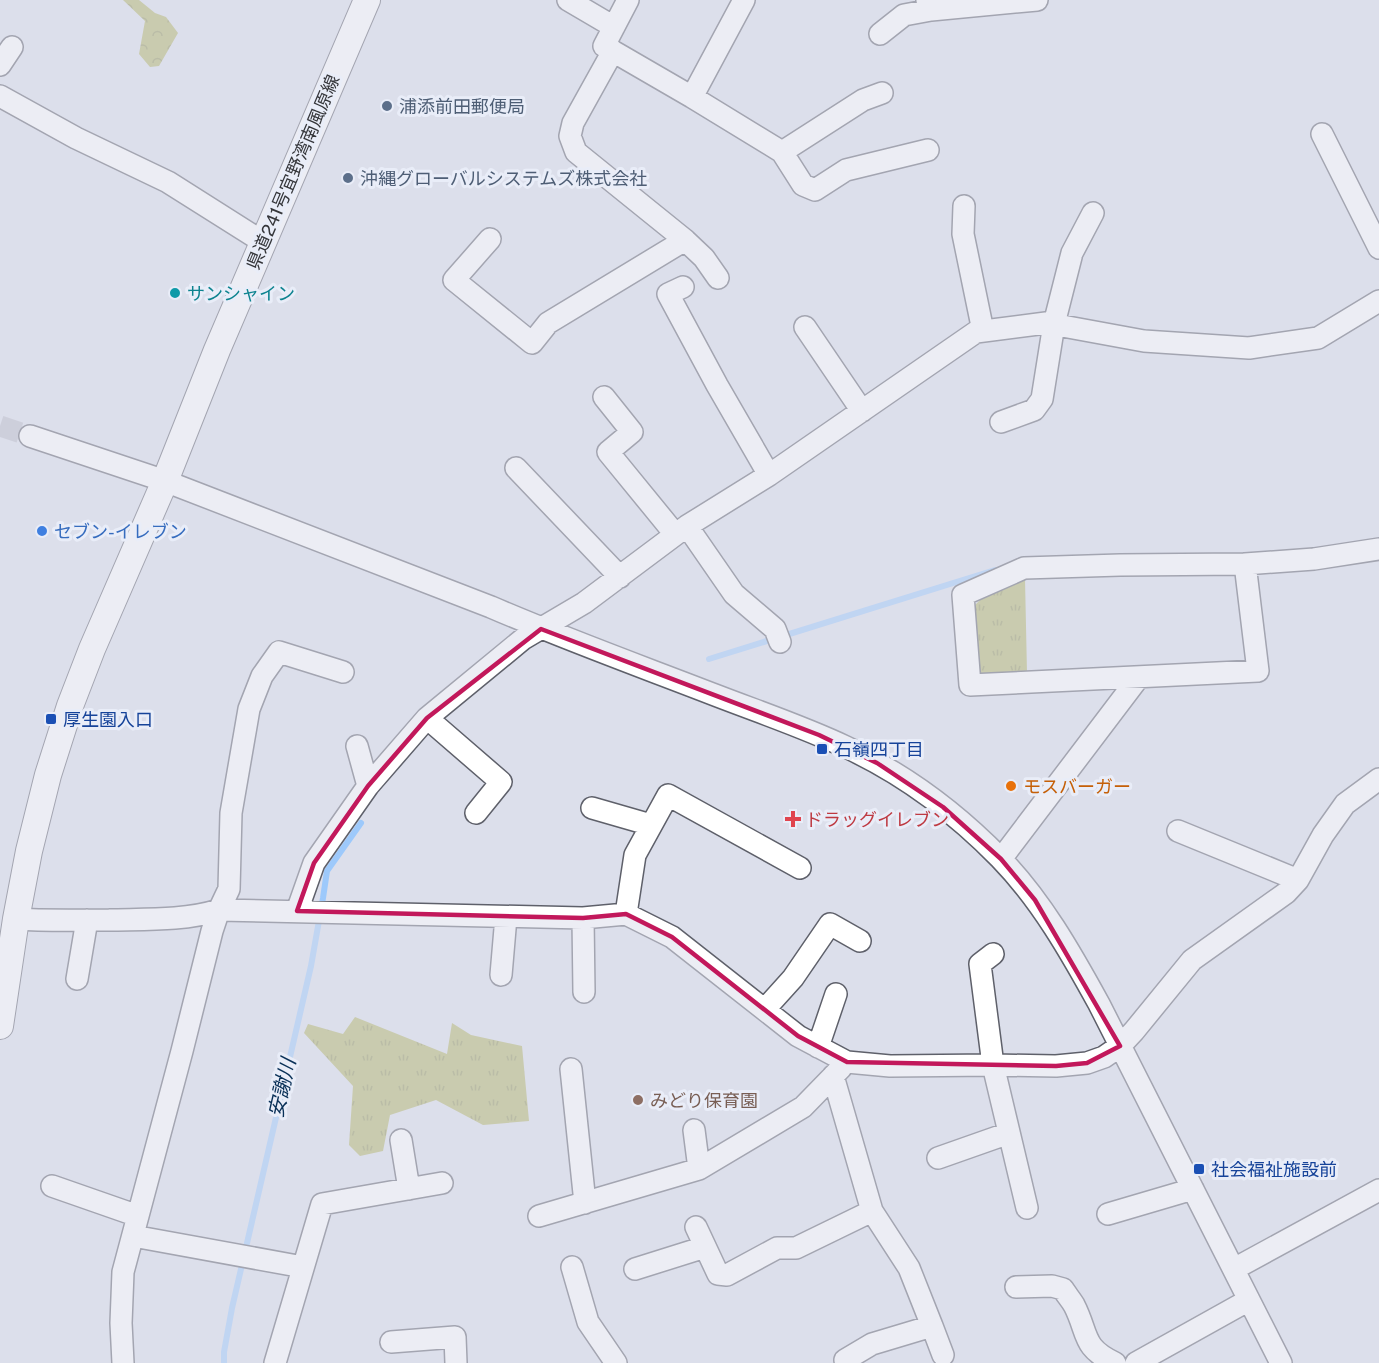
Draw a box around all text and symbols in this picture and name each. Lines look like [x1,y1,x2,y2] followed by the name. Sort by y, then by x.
[242,72,344,272] street label: 県道241号宜野湾南風原線
[399,96,525,117] place label: 浦添前田郵便局
[380,99,394,113] marker: 浦添前田郵便局
[360,168,647,189] place label: 沖縄グローバルシステムズ株式会社
[341,171,355,185] marker: 沖縄グローバルシステムズ株式会社
[187,283,295,304] place label: サンシャイン
[168,286,182,300] marker: サンシャイン
[54,521,187,542] place label: セブン-イレブン
[35,524,49,538] marker: セブン-イレブン
[63,709,153,730] place label: 厚生園入口
[44,712,58,726] marker: 厚生園入口
[834,739,924,760] place label: 石嶺四丁目
[815,742,829,756] marker: 石嶺四丁目
[1023,776,1131,797] place label: モスバーガー
[1004,779,1018,793] marker: モスバーガー
[805,809,949,830] place label: ドラッグイレブン
[786,812,800,826] marker: ドラッグイレブン
[264,1054,301,1120] water label: 安謝川
[650,1090,758,1111] place label: みどり保育園
[631,1093,645,1107] marker: みどり保育園
[1211,1159,1337,1180] place label: 社会福祉施設前
[1192,1162,1206,1176] marker: 社会福祉施設前

